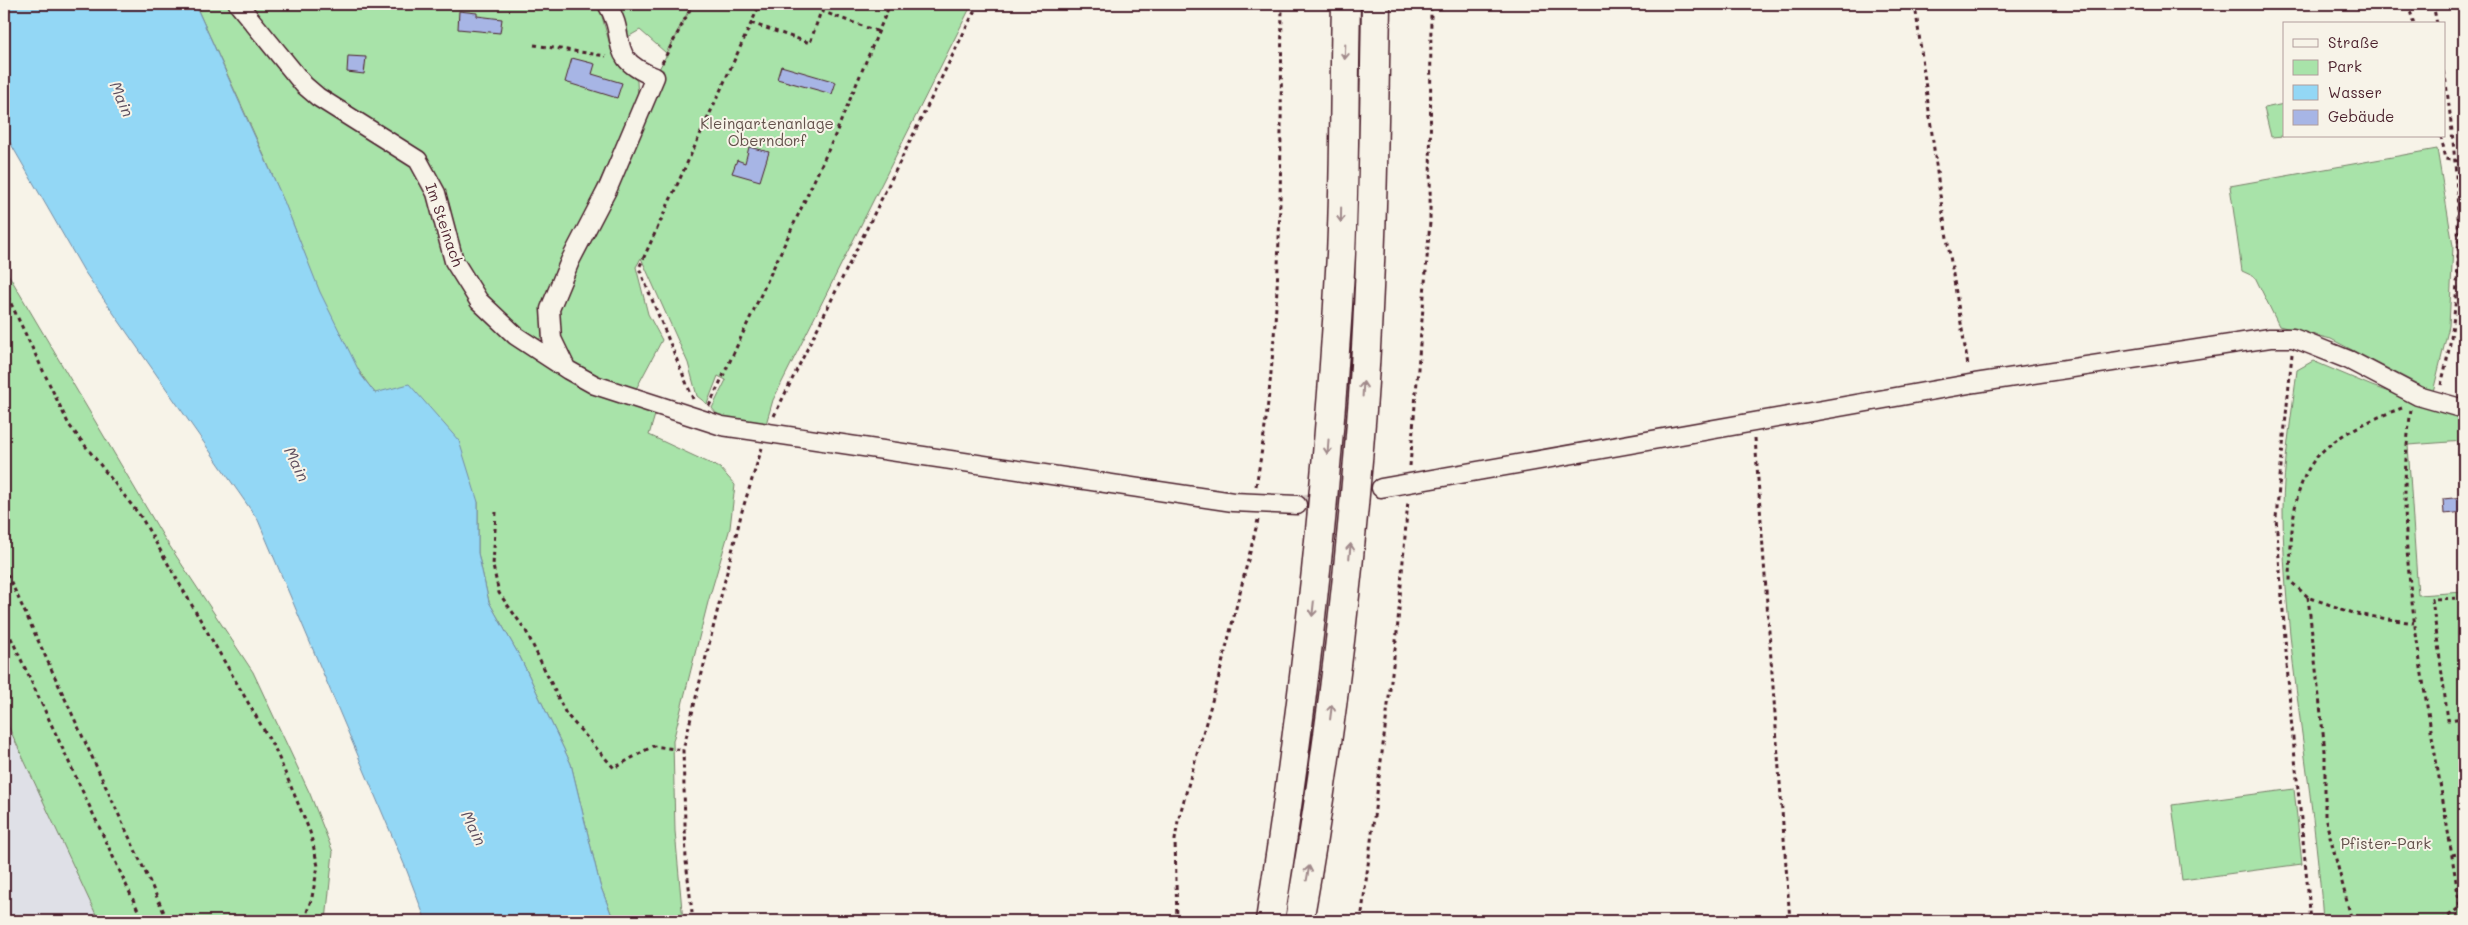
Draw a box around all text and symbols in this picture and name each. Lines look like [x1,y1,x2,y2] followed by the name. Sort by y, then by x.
[2283,22,2446,138] legend
[2328,32,2379,52] text: Straße
[1340,44,1350,60] one-way arrow
[2328,56,2362,76] text: Park
[106,78,139,120] water label: Main
[2328,82,2382,102] text: Wasser
[2328,106,2394,126] text: Gebäude
[700,113,834,150] park label: Kleingartenanlage Oberndorf
[421,180,469,269] street label: Im Steinach
[1337,207,1346,223] one-way arrow
[1359,381,1368,397] one-way arrow
[1323,439,1333,455] one-way arrow
[280,443,315,485] water label: Main
[1345,543,1354,559] one-way arrow
[1308,601,1318,617] one-way arrow
[1326,705,1336,721] one-way arrow
[457,807,492,849] water label: Main
[2341,833,2431,853] park label: Pfister-Park
[1303,866,1313,882] one-way arrow

